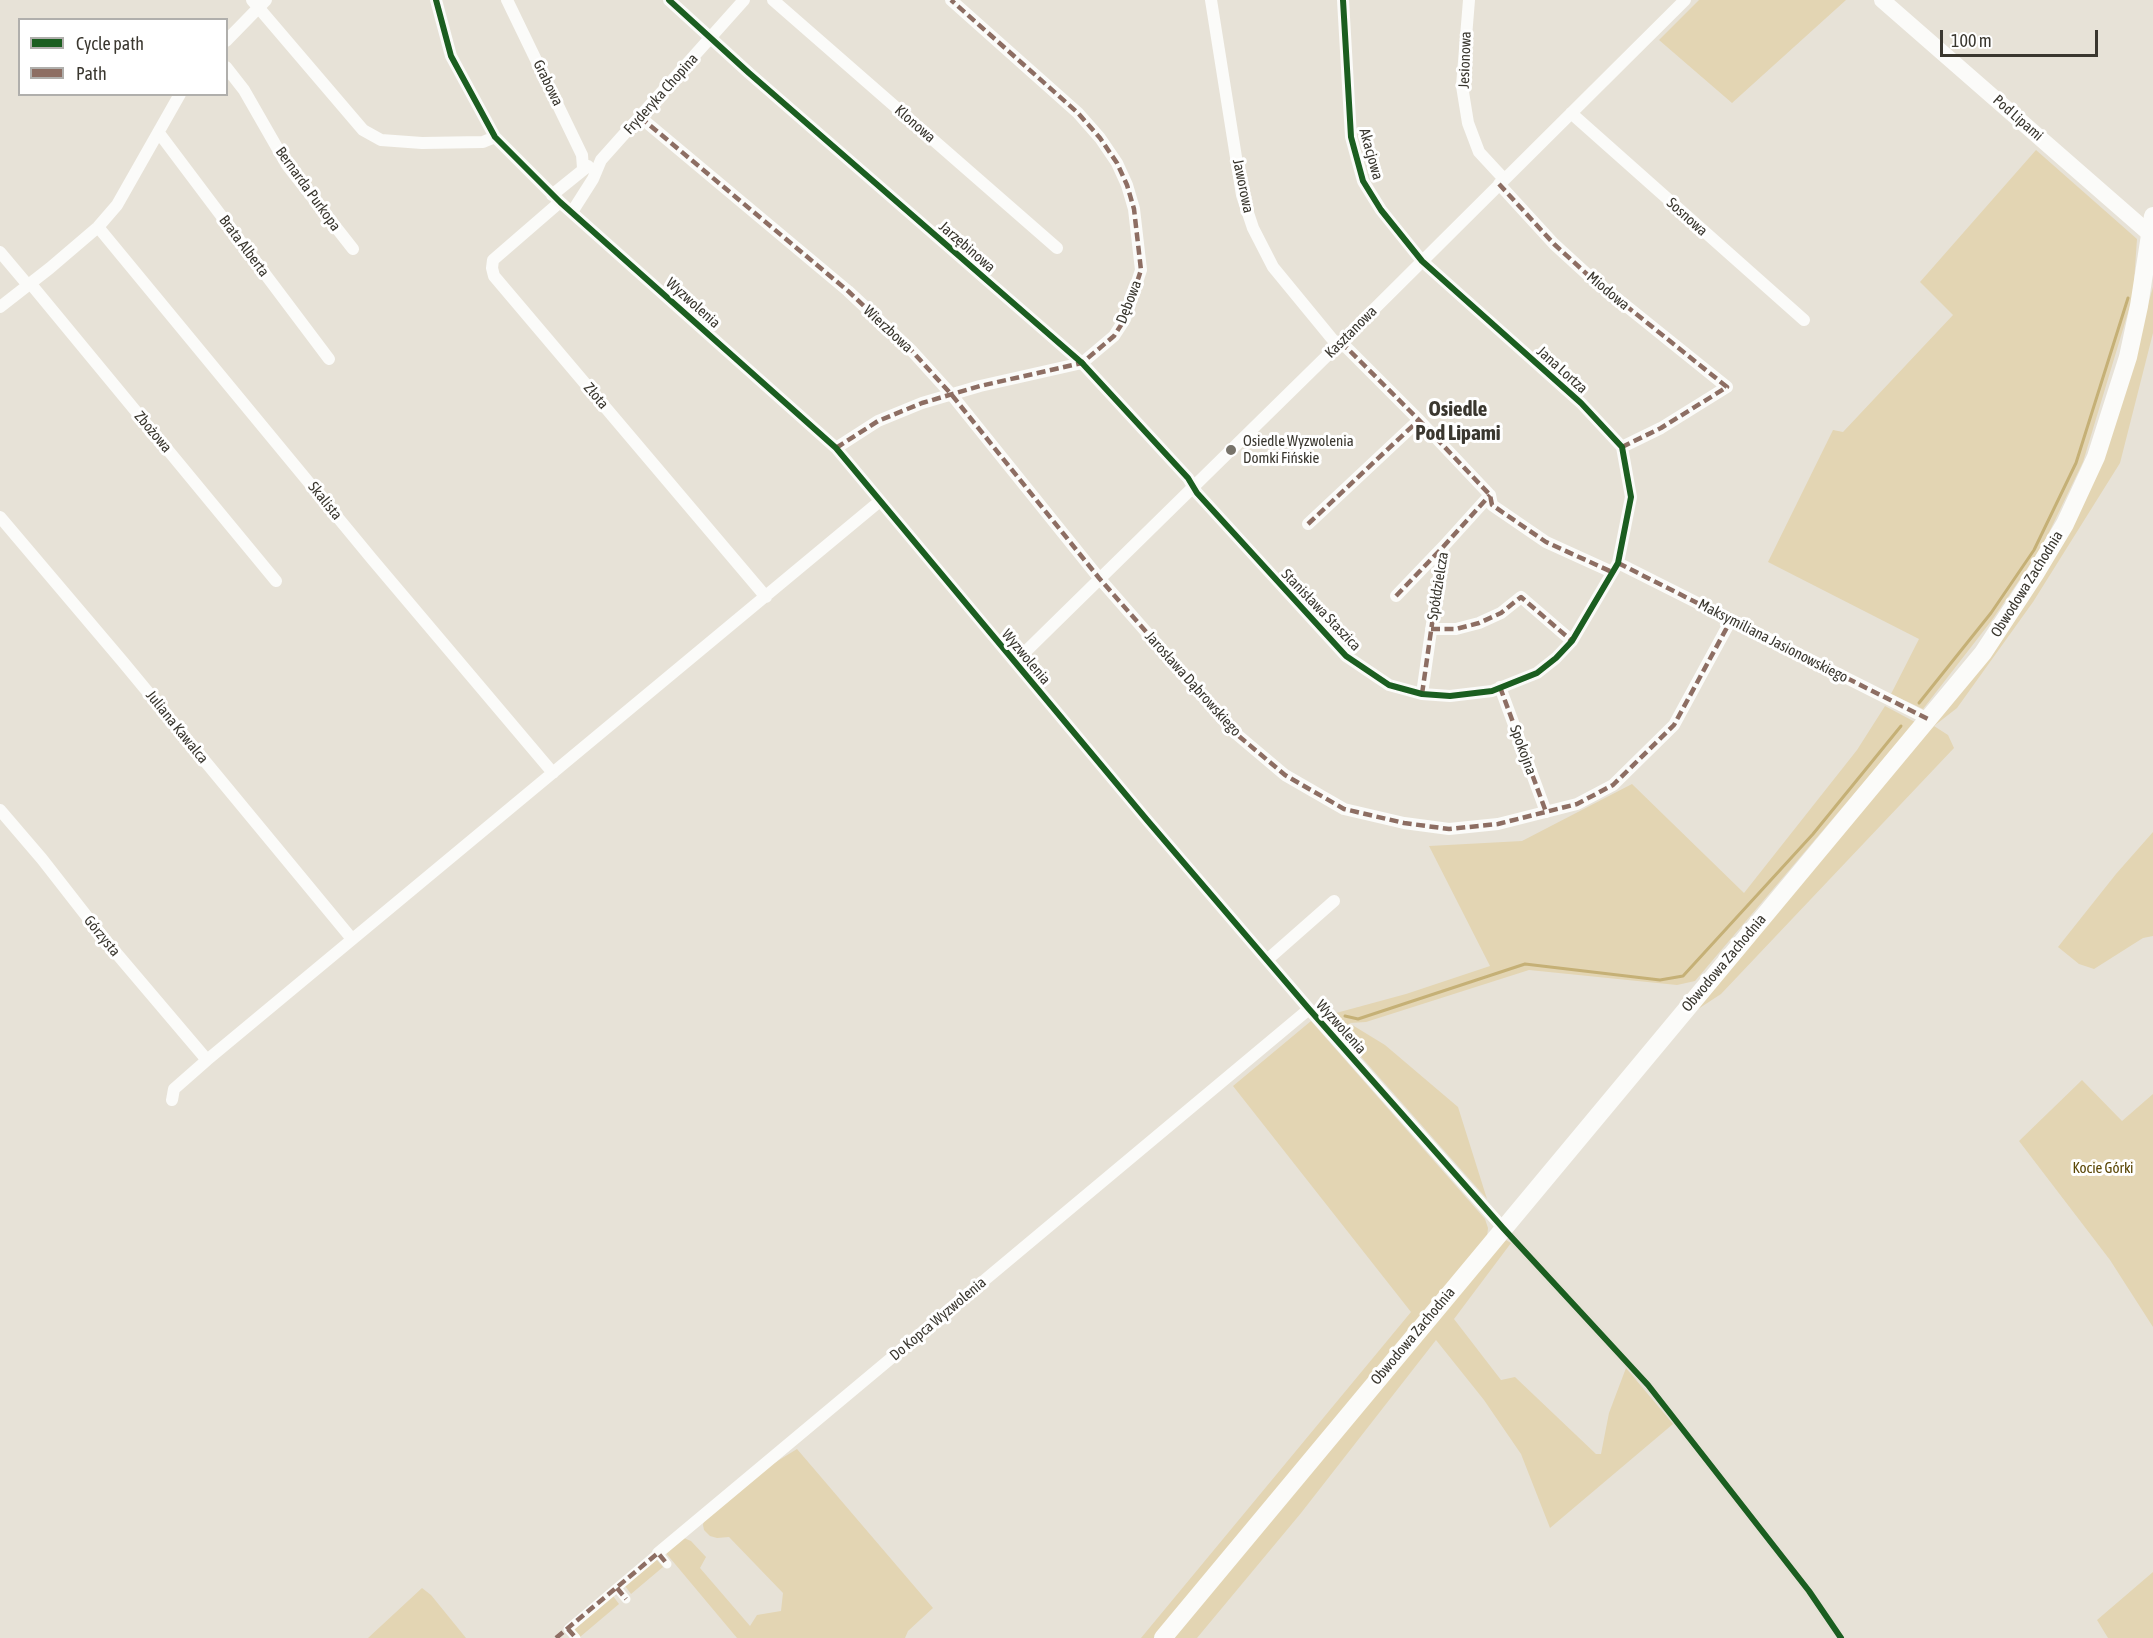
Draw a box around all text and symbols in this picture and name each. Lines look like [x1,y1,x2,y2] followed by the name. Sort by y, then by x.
[18,18,228,96] legend
[1943,18,2100,56] scale bar
[1951,30,1992,51] text: 100 m
[1455,31,1475,89] street label: Jesionowa
[76,33,144,54] text: Cycle path
[620,50,702,138] street label: Fryderyka Chopina
[529,57,567,109] street label: Grabowa
[76,63,107,84] text: Path
[1989,91,2047,145] street label: Pod Lipami
[891,101,939,147] street label: Klonowa
[1355,126,1387,182] street label: Akacjowa
[271,143,345,235] street label: Bernarda Purkopa
[1229,157,1257,215] street label: Jaworowa
[1663,194,1711,240] street label: Sosnowa
[215,212,273,280] street label: Brata Alberta
[935,218,999,276] street label: Jarzębinowa
[1583,268,1633,314] street label: Miodowa
[662,274,724,332] street label: Wyzwolenia
[1113,278,1145,326] street label: Dębowa
[860,302,916,356] street label: Wierzbowa
[1321,302,1381,362] street label: Kasztanowa
[1533,343,1591,397] street label: Jana Lortza
[580,379,612,413] street label: Złota
[1415,396,1501,446] district label: Osiedle Pod Lipami
[130,408,176,456] street label: Zbożowa
[1243,432,1354,467] place label: Osiedle Wyzwolenia Domki Fińskie
[1224,443,1238,457] marker: Osiedle Wyzwolenia Domki Fińskie
[304,478,346,524] street label: Skalista
[1987,528,2067,640] street label: Obwodowa Zachodnia
[1424,551,1452,621] street label: Spółdzielcza
[1277,565,1365,655] street label: Stanisława Staszica
[1695,595,1851,687] street label: Maksymiliana Jasionowskiego
[998,626,1054,688] street label: Wyzwolenia
[1141,628,1245,740] street label: Jarosława Dąbrowskiego
[142,687,212,767] street label: Juliana Kawalca
[1506,723,1540,777] street label: Spokojna
[1678,911,1770,1015] street label: Obwodowa Zachodnia
[80,912,124,960] street label: Górzysta
[1312,996,1370,1058] street label: Wyzwolenia
[2073,1159,2133,1177] park label: Kocie Górki
[886,1274,990,1364] street label: Do Kopca Wyzwolenia
[1367,1284,1459,1388] street label: Obwodowa Zachodnia

